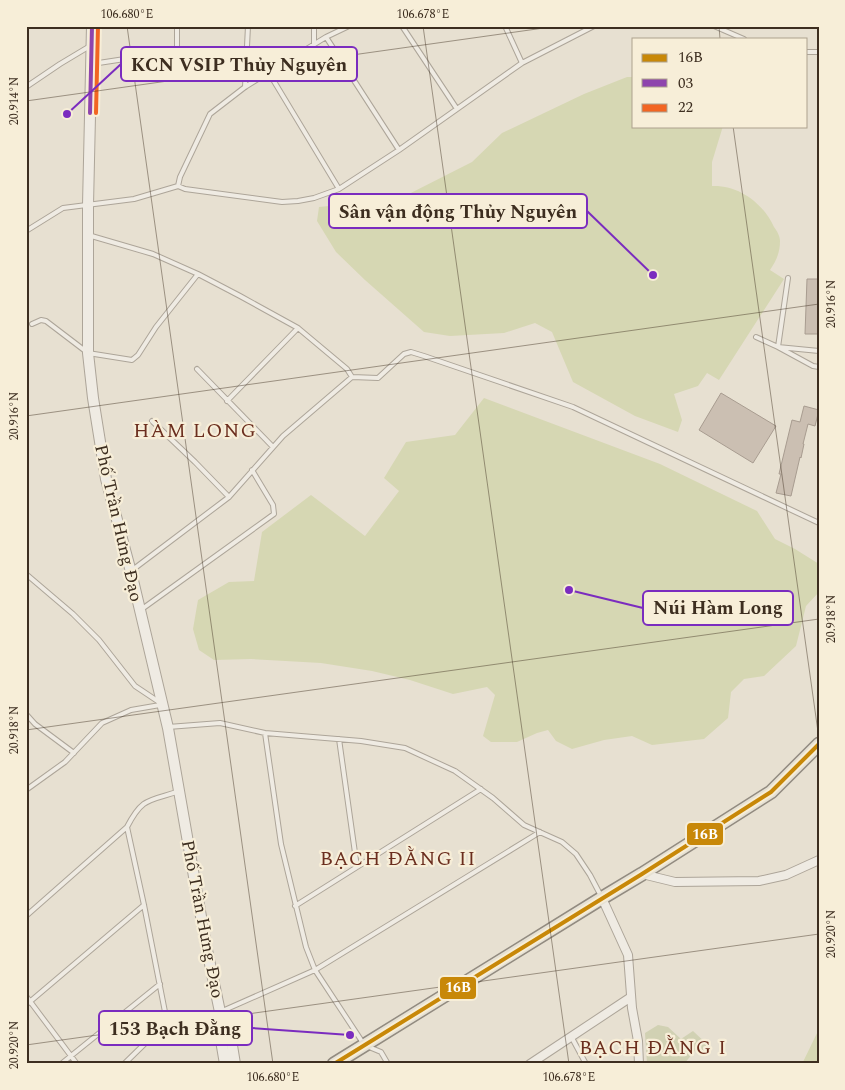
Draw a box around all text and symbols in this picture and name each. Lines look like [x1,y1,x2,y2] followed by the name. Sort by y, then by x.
[101,5,153,24] text: 106.680°E
[397,5,449,24] text: 106.678°E
[632,38,808,128] legend
[678,46,703,69] text: 16B
[121,47,357,81] callout: KCN VSIP Thủy Nguyên
[131,51,347,80] text: KCN VSIP Thủy Nguyên
[678,72,694,95] text: 03
[5,77,24,125] text: 20.914°N
[678,96,693,119] text: 22
[329,194,587,228] callout: Sân vận động Thủy Nguyên
[339,198,577,227] text: Sân vận động Thủy Nguyên
[822,280,841,328] text: 20.916°N
[5,392,24,440] text: 20.916°N
[133,416,257,446] district label: HÀM LONG
[87,442,150,604] street label: Phố Trần Hưng Đạo
[643,591,793,625] callout: Núi Hàm Long
[653,594,783,623] text: Núi Hàm Long
[822,595,841,643] text: 20.918°N
[5,706,24,754] text: 20.918°N
[686,822,724,846] line badge: 16B
[692,824,718,845] text: 16B
[174,838,231,1001] street label: Phố Trần Hưng Đạo
[320,844,476,874] district label: BẠCH ĐẰNG II
[822,910,841,958] text: 20.920°N
[439,976,477,1000] line badge: 16B
[445,977,471,998] text: 16B
[99,1011,252,1045] callout: 153 Bạch Đằng
[109,1015,241,1044] text: 153 Bạch Đằng
[5,1021,24,1069] text: 20.920°N
[579,1033,727,1063] district label: BẠCH ĐẰNG I
[247,1068,299,1087] text: 106.680°E
[543,1068,595,1087] text: 106.678°E

